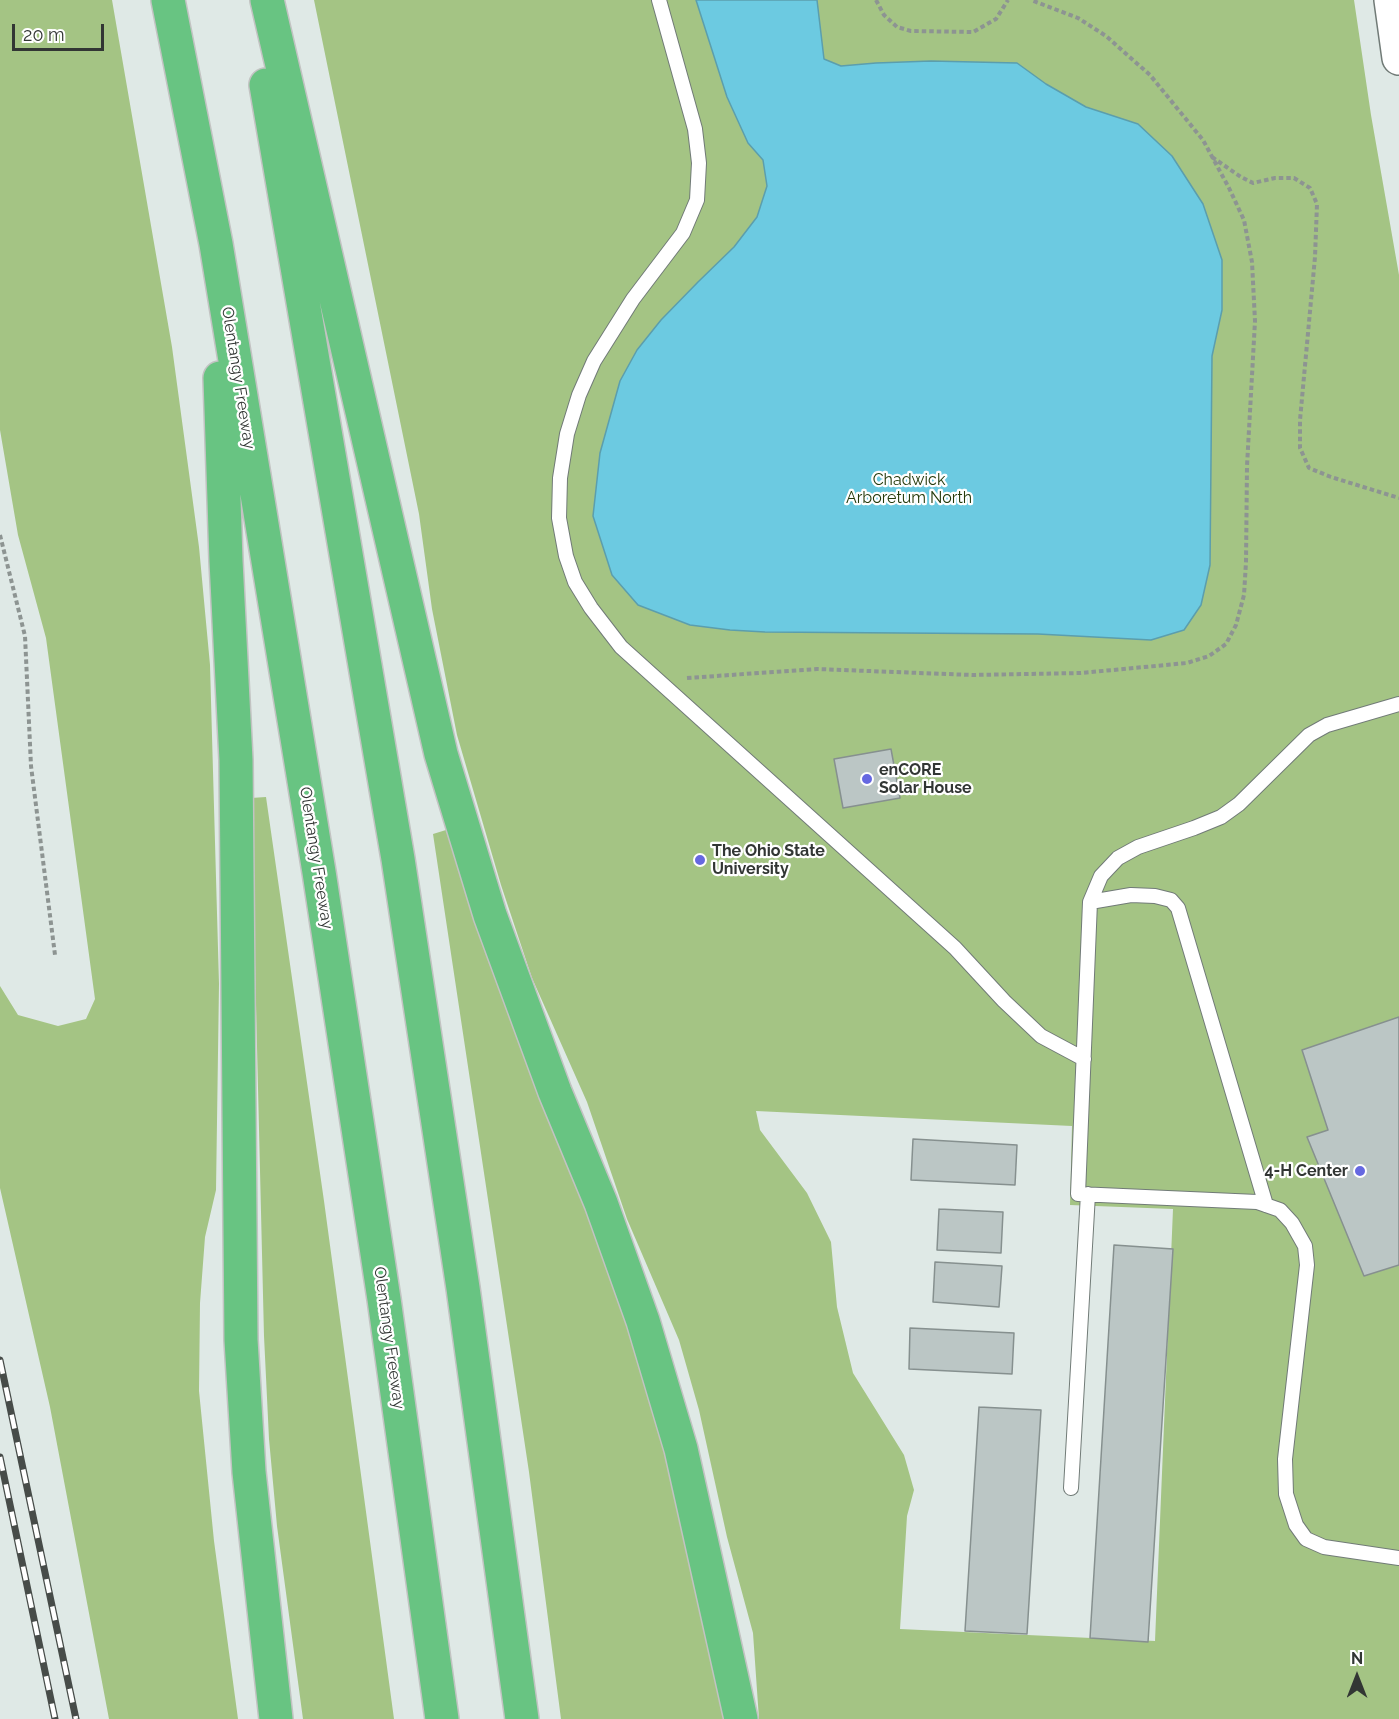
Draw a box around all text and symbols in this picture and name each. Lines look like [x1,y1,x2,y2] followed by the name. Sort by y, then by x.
[15,12,106,50] scale bar
[23,24,65,45] text: 20 m
[217,306,259,450] street label: Olentangy Freeway
[846,470,972,508] park label: Chadwick Arboretum North
[879,760,972,798] place label: enCORE Solar House
[860,772,874,786] marker: enCORE Solar House
[295,786,337,930] street label: Olentangy Freeway
[712,841,825,879] place label: The Ohio State University
[693,853,707,867] marker: The Ohio State University
[1264,1161,1348,1181] place label: 4-H Center
[1353,1164,1367,1178] marker: 4-H Center
[369,1266,409,1410] street label: Olentangy Freeway
[1327,1647,1387,1707] north arrow
[1351,1649,1363,1668] text: N

